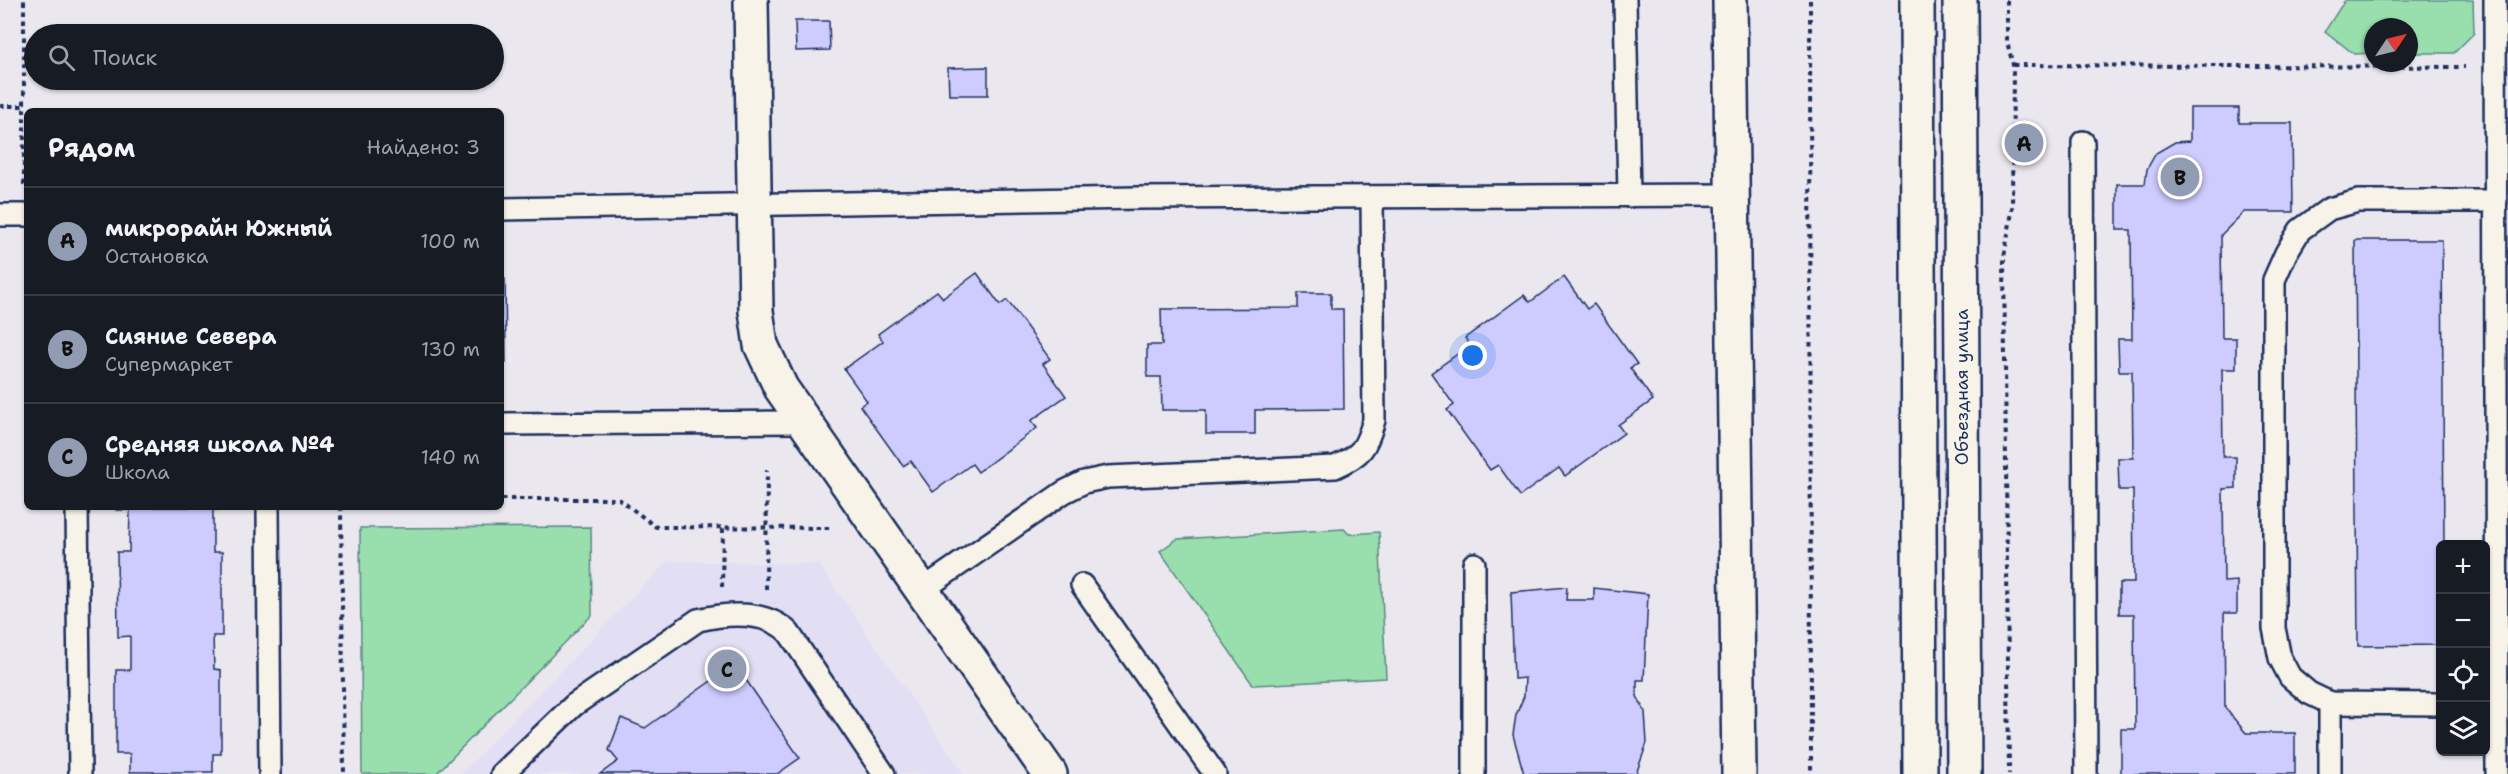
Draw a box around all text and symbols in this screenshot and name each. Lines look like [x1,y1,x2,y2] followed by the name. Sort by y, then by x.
[2364,18,2418,72] north arrow
[24,24,504,90] search box
[45,41,78,74] icon: search
[93,43,157,72] text: Поиск
[2004,120,2044,166] pin: A
[48,130,135,165] text: Рядом
[367,134,480,160] text: Найдено: 3
[2160,154,2200,200] pin: B
[105,214,332,243] text: микрорайн Южный
[60,228,75,254] text: A
[420,228,480,254] text: 100 m
[105,243,209,269] text: Остановка
[1950,309,1974,465] street label: Объездная улица
[105,322,277,351] text: Сияние Севера
[61,336,74,362] text: B
[421,336,480,362] text: 130 m
[1458,341,1487,370] your location
[105,351,232,377] text: Супермаркет
[105,430,334,459] text: Средняя школа №4
[61,444,74,470] text: C
[421,444,480,470] text: 140 m
[105,459,170,485] text: Школа
[2436,540,2490,756] map controls
[2436,540,2490,594] button: +
[2436,594,2490,648] button: −
[708,646,746,692] pin: C
[2436,648,2490,702] button: locate
[2436,702,2490,756] button: layers

